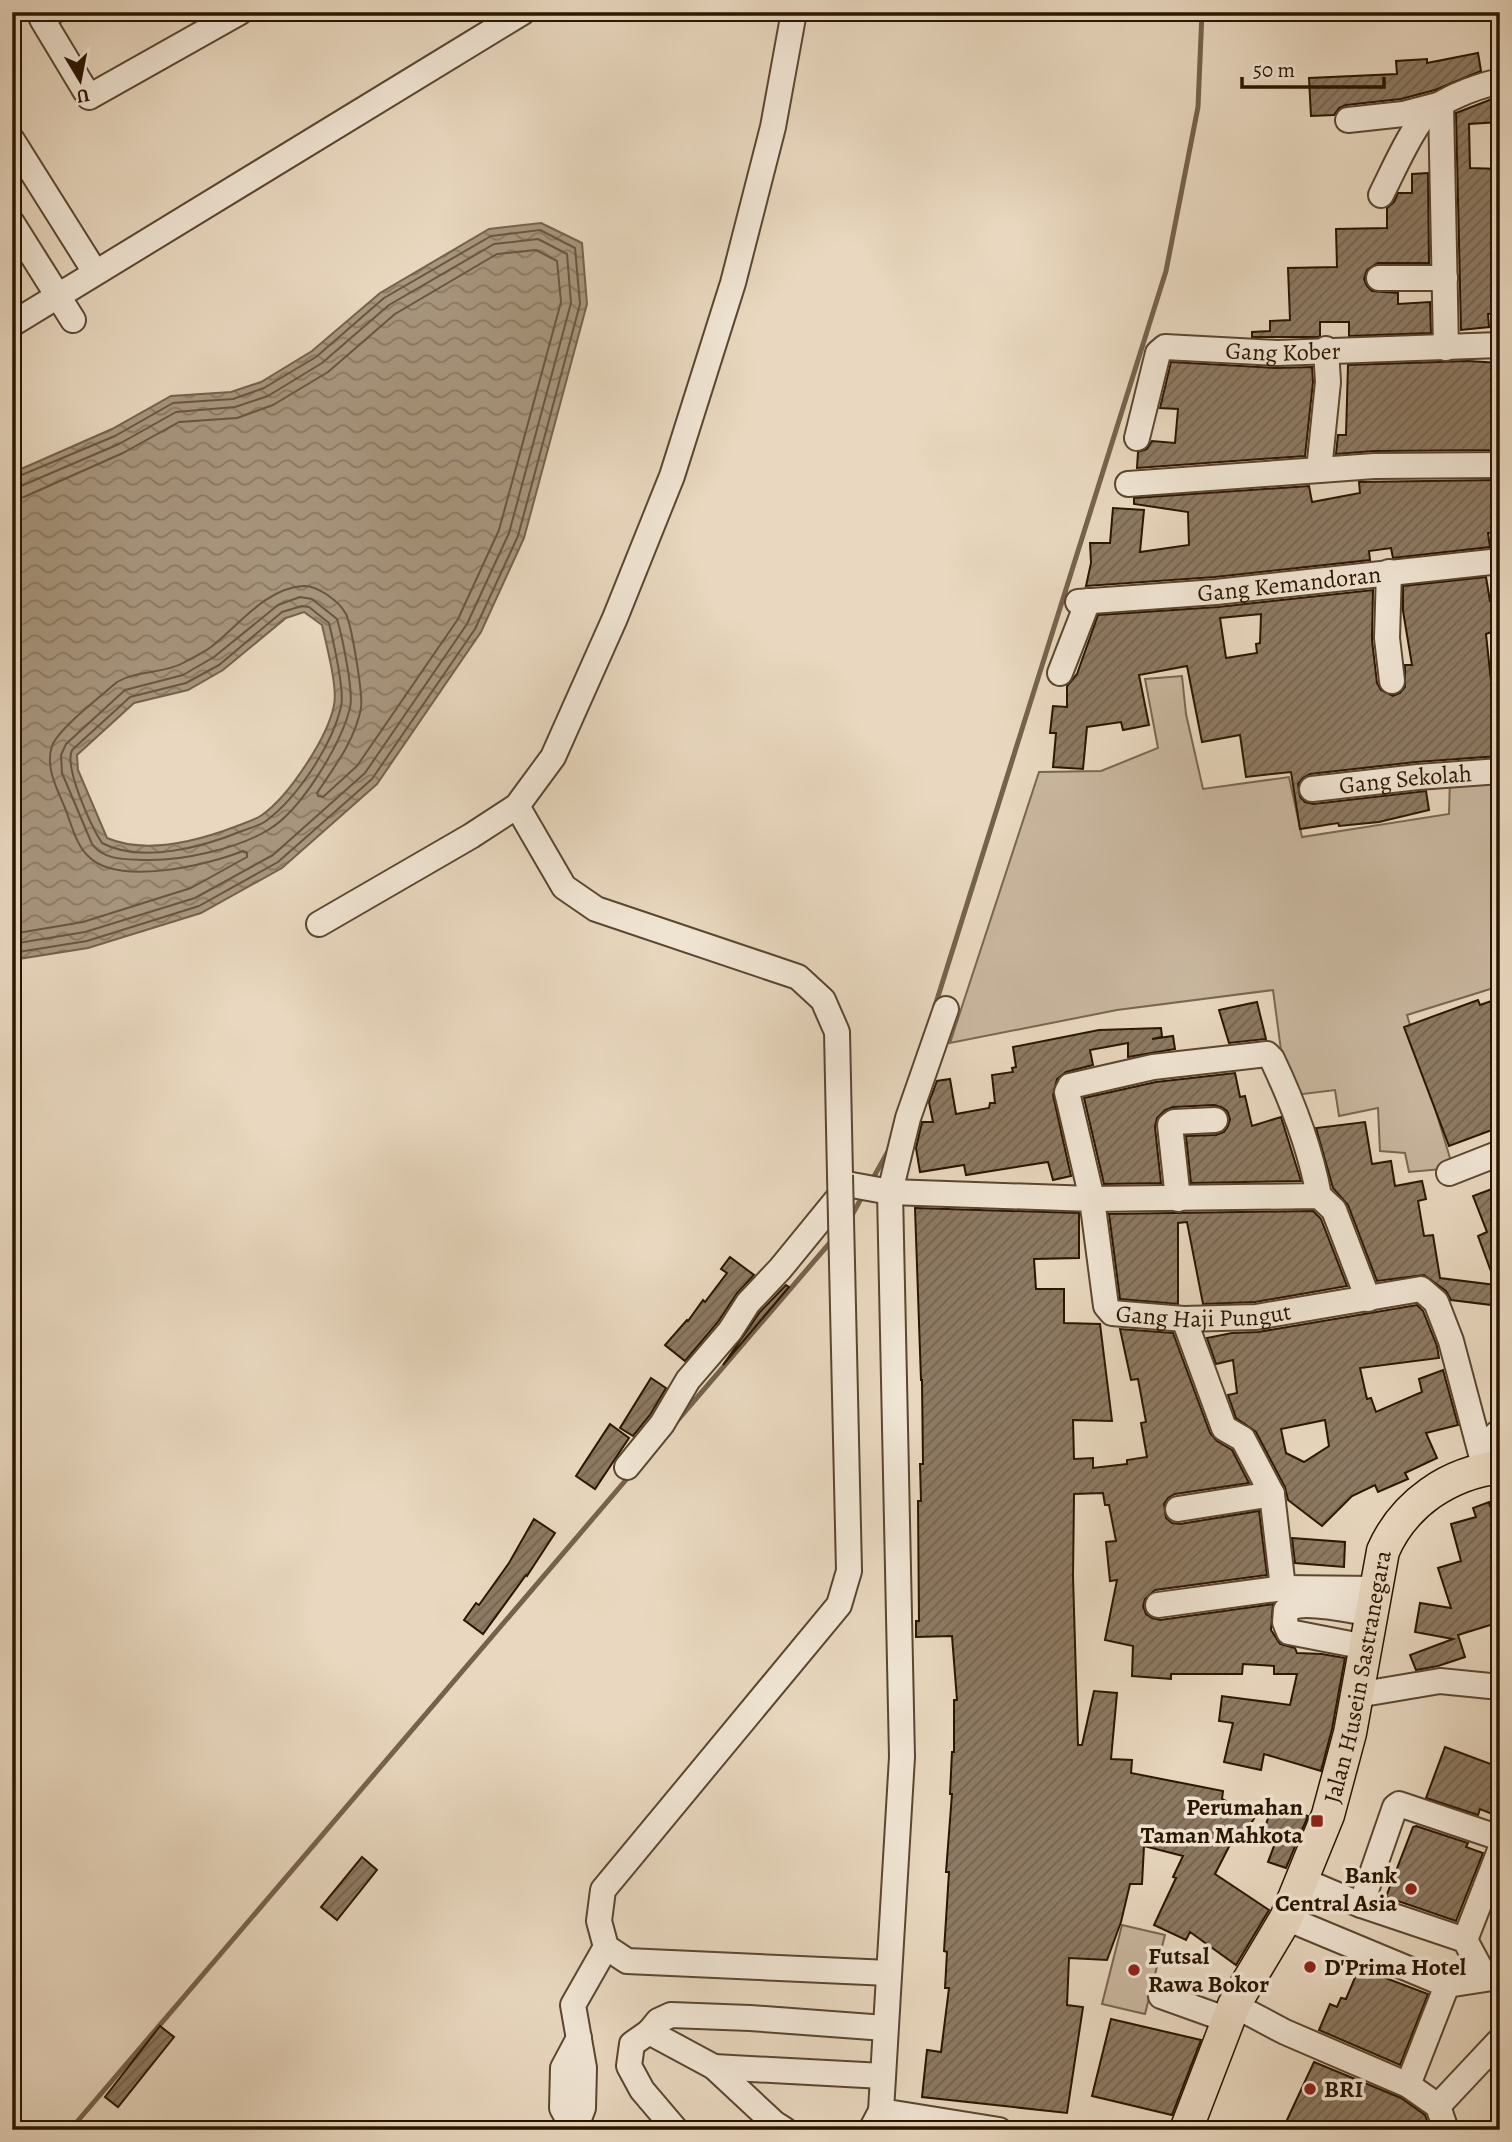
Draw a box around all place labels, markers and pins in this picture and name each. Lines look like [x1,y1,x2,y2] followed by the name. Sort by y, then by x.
[1141,1791,1304,1851] place label: Perumahan Taman Mahkota
[1309,1813,1325,1829] marker: Perumahan Taman Mahkota
[1275,1859,1398,1919] place label: Bank Central Asia
[1403,1881,1419,1897] marker: Bank Central Asia
[1148,1940,1269,2000] place label: Futsal Rawa Bokor
[1324,1951,1467,1983] place label: D'Prima Hotel
[1302,1959,1318,1975] marker: D'Prima Hotel
[1126,1962,1142,1978] marker: Futsal Rawa Bokor
[1324,2073,1363,2105] place label: BRI
[1302,2081,1318,2097] marker: BRI

